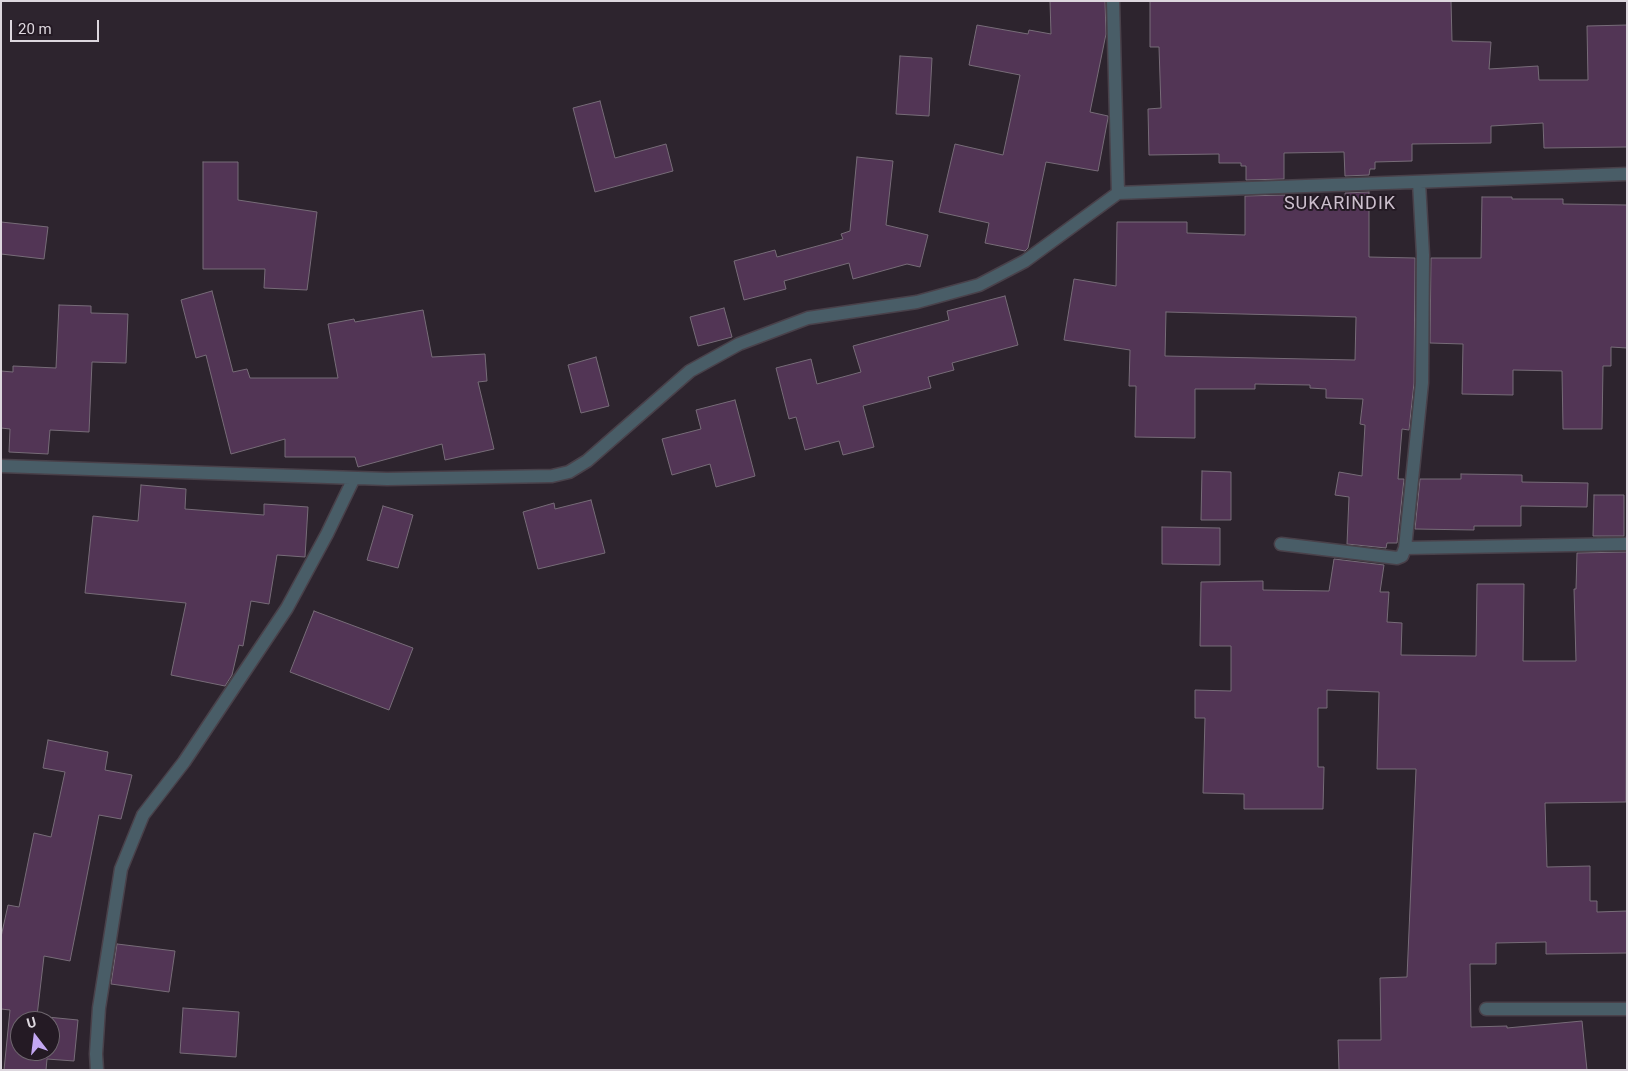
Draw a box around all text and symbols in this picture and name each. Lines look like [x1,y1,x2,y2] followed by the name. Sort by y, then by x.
[12,10,101,42] scale bar
[18,20,52,38] text: 20 m
[1283,193,1397,215] district label: SUKARINDIK
[10,1011,60,1061] north arrow
[25,1014,38,1031] text: U

